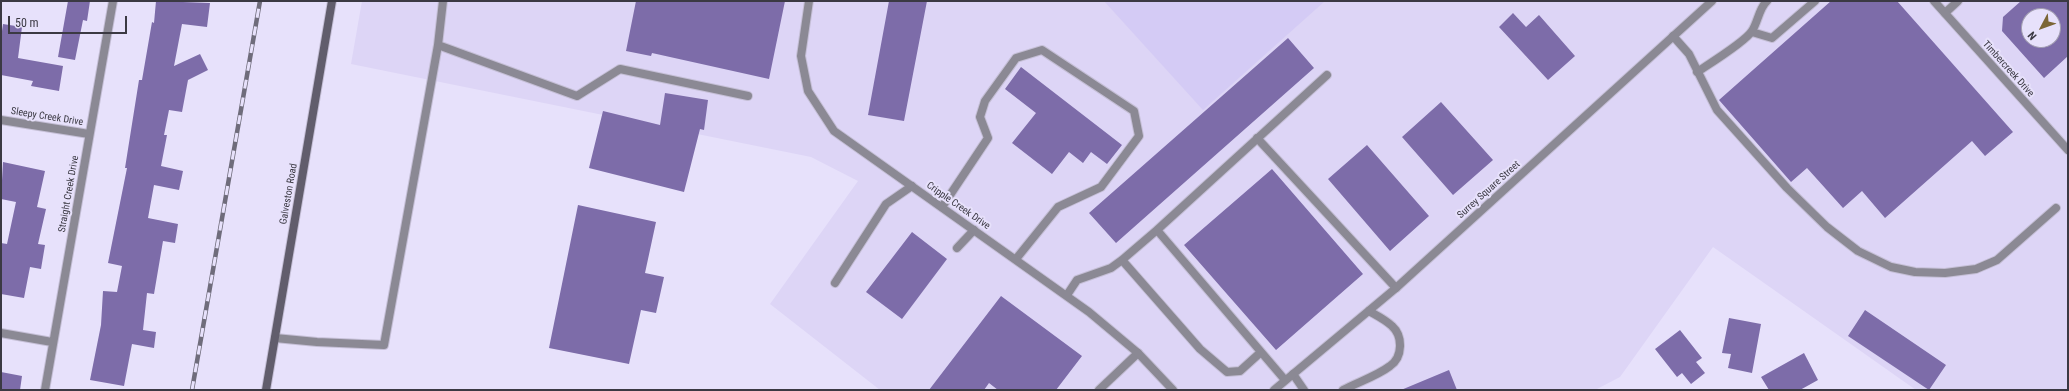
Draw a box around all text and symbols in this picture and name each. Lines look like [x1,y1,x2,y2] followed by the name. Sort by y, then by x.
[10,8,129,34] scale bar
[2021,8,2061,48] north arrow
[15,16,39,30] text: 50 m
[2025,29,2039,42] text: N
[1980,38,2036,100] street label: Timbercreek Drive
[10,105,84,129] street label: Sleepy Creek Drive
[56,155,82,233] street label: Straight Creek Drive
[1455,159,1523,221] street label: Surrey Square Street
[278,163,300,225] street label: Galveston Road
[924,180,992,232] street label: Cripple Creek Drive

